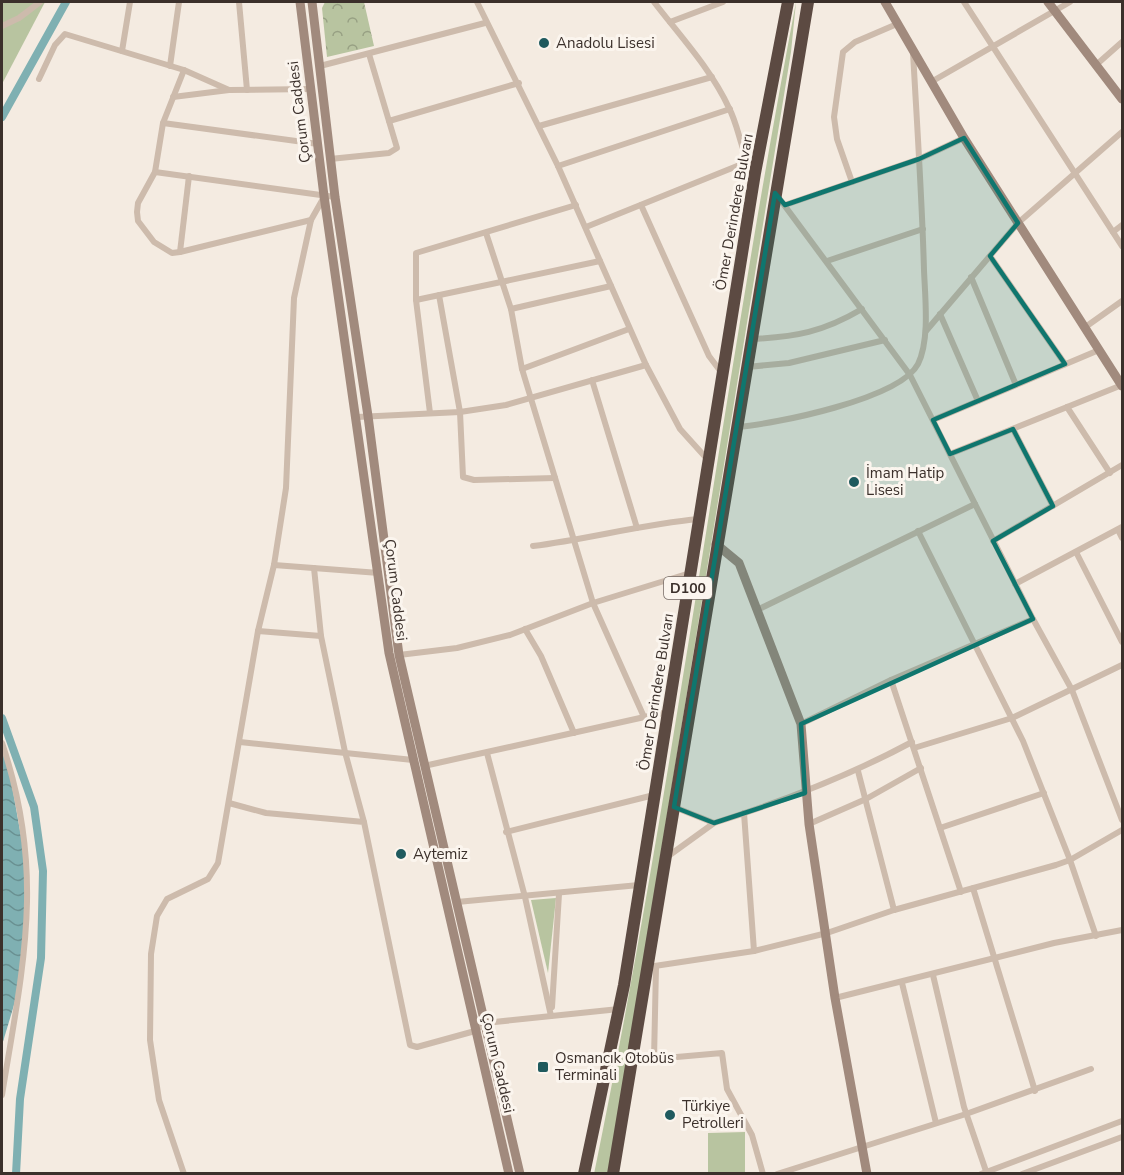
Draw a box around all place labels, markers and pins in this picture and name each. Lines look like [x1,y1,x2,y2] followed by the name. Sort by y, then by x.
[556,33,655,53] place label: Anadolu Lisesi
[537,36,551,50] marker: Anadolu Lisesi
[866,463,944,500] place label: İmam Hatip Lisesi
[847,475,861,489] marker: İmam Hatip Lisesi
[413,844,468,864] place label: Aytemiz
[394,847,408,861] marker: Aytemiz
[555,1048,674,1085] place label: Osmancık Otobüs Terminali
[536,1060,550,1074] marker: Osmancık Otobüs Terminali
[682,1096,744,1133] place label: Türkiye Petrolleri
[663,1108,677,1122] marker: Türkiye Petrolleri

